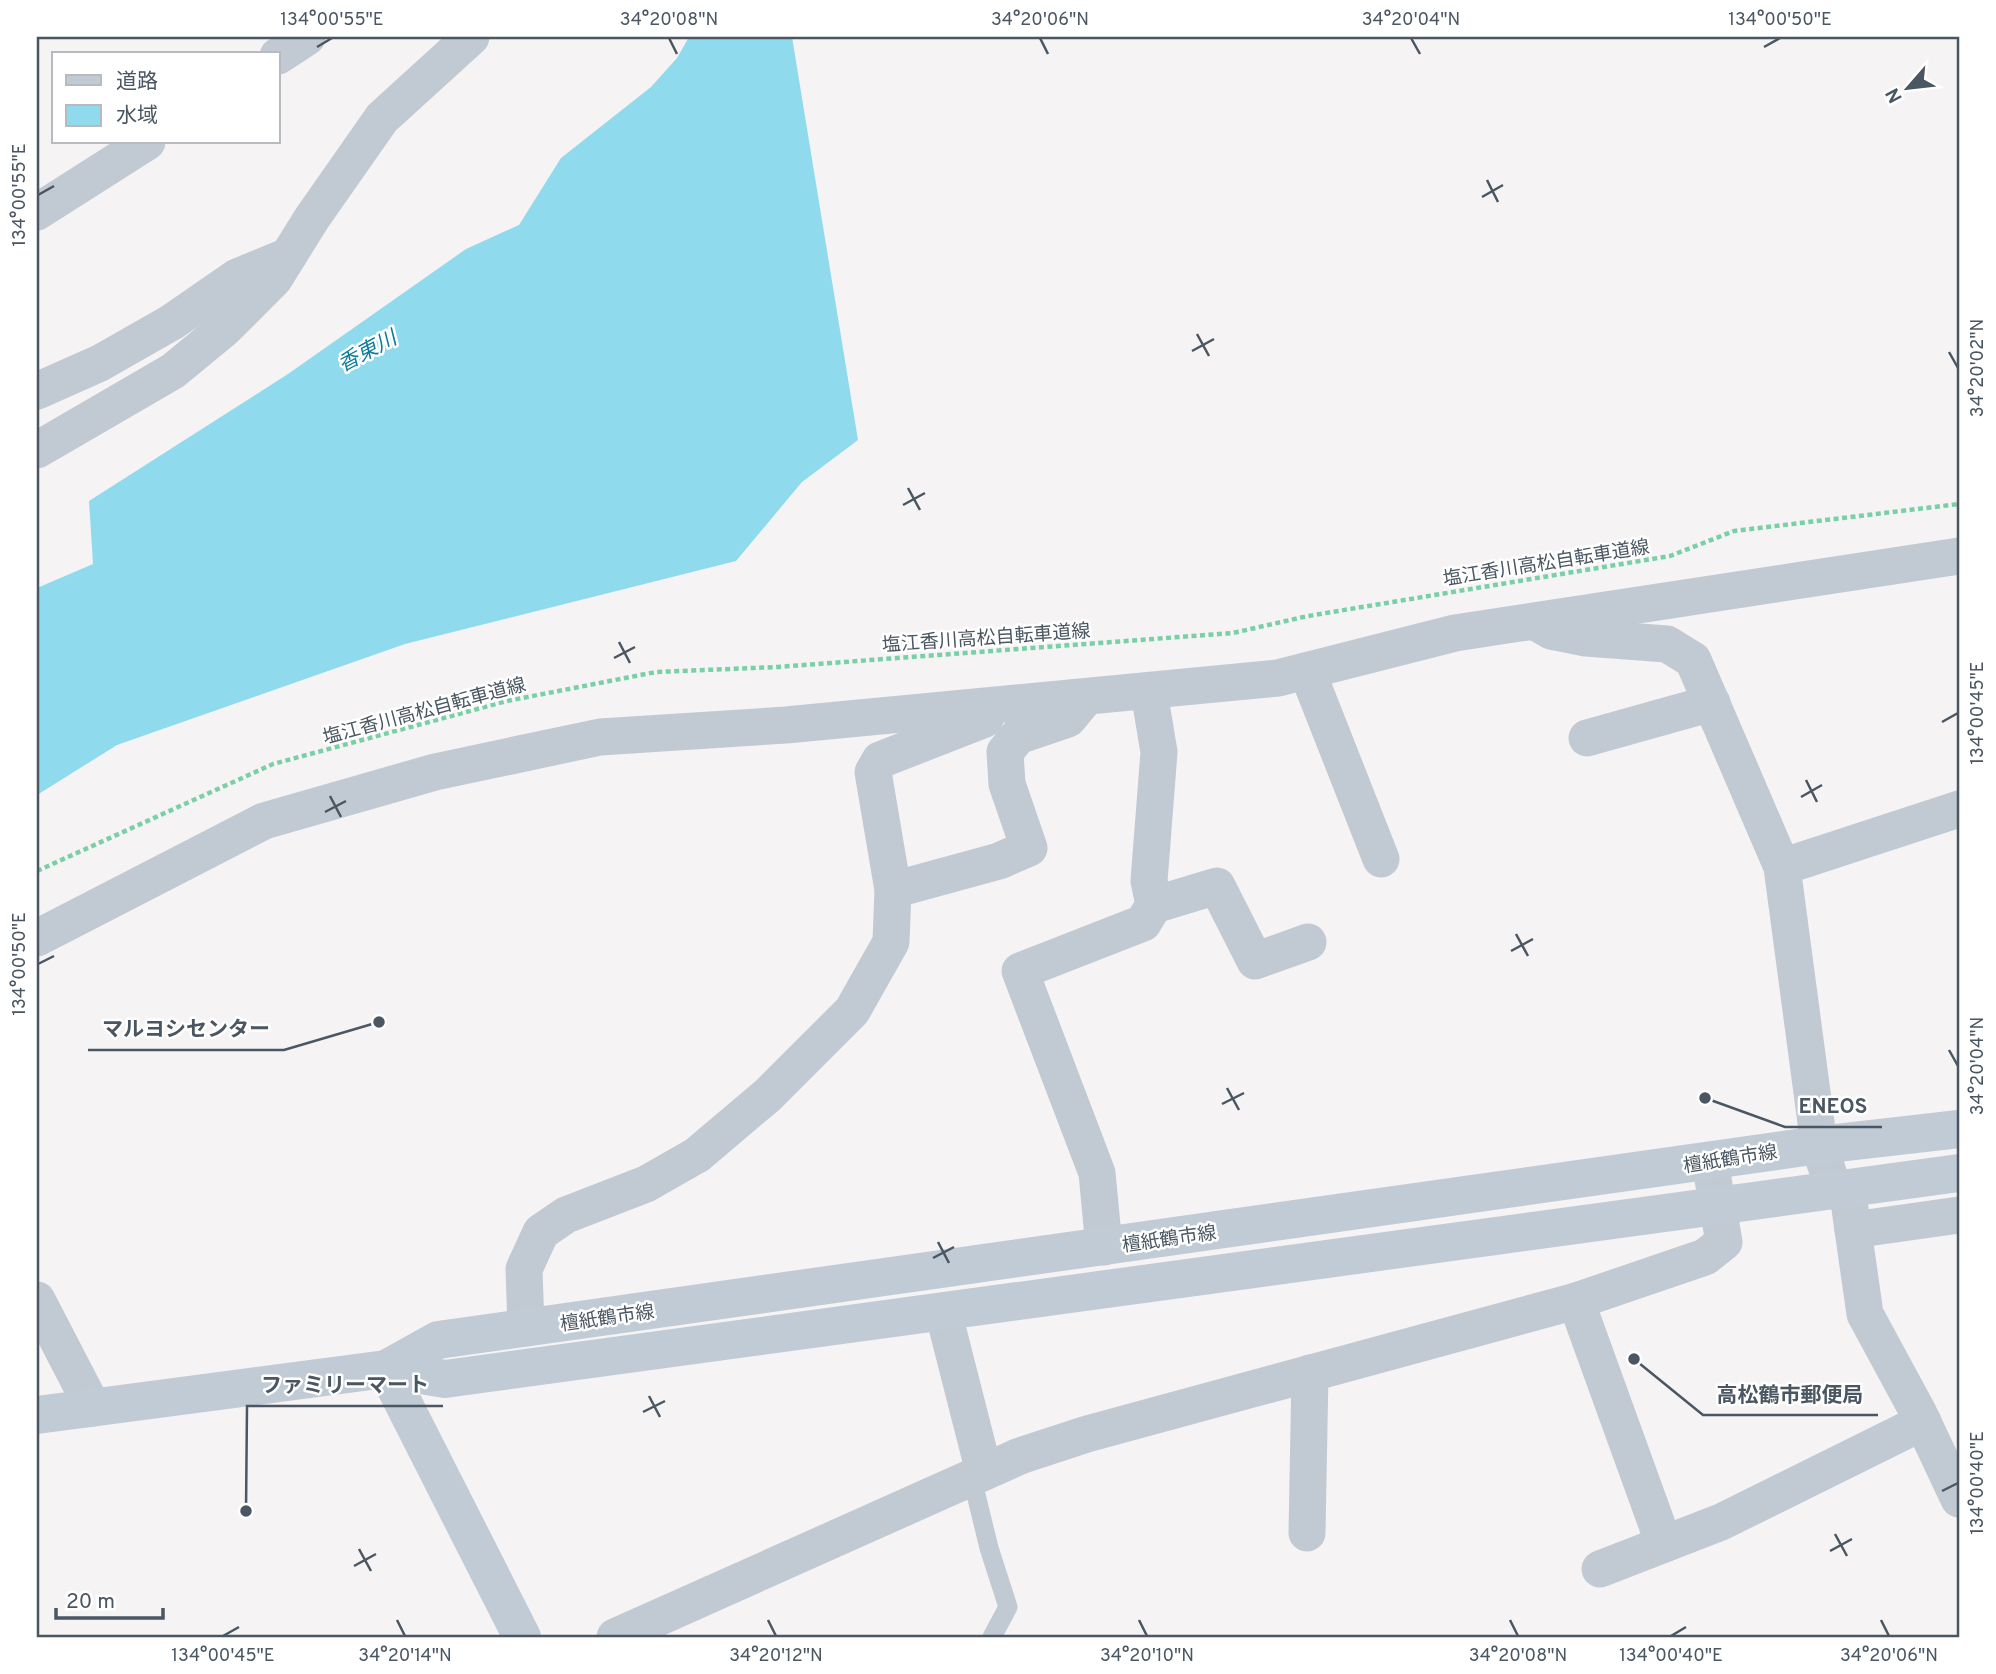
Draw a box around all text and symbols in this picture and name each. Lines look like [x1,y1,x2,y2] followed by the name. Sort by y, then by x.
[280,9,384,32] text: 134°00'55"E
[620,9,718,32] text: 34°20'08"N
[991,9,1089,32] text: 34°20'06"N
[1362,9,1460,32] text: 34°20'04"N
[1728,9,1832,32] text: 134°00'50"E
[52,52,280,144] legend
[1874,52,1944,122] north arrow
[116,69,158,96] text: 道路
[1881,83,1909,107] text: N
[116,103,158,130] text: 水域
[9,143,32,247] text: 134°00'55"E
[1967,319,1990,417] text: 34°20'02"N
[334,325,404,379] water label: 香東川
[1441,536,1651,592] street label: 塩江香川高松自転車道線
[881,620,1091,658] street label: 塩江香川高松自転車道線
[1967,661,1990,765] text: 134°00'45"E
[320,673,529,751] street label: 塩江香川高松自転車道線
[9,912,32,1016] text: 134°00'50"E
[88,1008,284,1050] callout: マルヨシセンター
[102,1017,270,1044] text: マルヨシセンター
[1967,1017,1990,1115] text: 34°20'04"N
[1785,1085,1882,1127] callout: ENEOS
[1798,1094,1868,1121] text: ENEOS
[1682,1141,1779,1179] street label: 檀紙鶴市線
[1121,1221,1218,1258] street label: 檀紙鶴市線
[559,1300,656,1337] street label: 檀紙鶴市線
[247,1364,443,1406] callout: ファミリーマート
[261,1373,429,1400] text: ファミリーマート
[1703,1373,1878,1415] callout: 高松鶴市郵便局
[1717,1383,1864,1410] text: 高松鶴市郵便局
[1967,1431,1990,1535] text: 134°00'40"E
[56,1576,163,1620] scale bar
[66,1589,115,1616] text: 20 m
[171,1645,275,1668] text: 134°00'45"E
[358,1645,452,1668] text: 34°20'14"N
[729,1645,823,1668] text: 34°20'12"N
[1100,1645,1194,1668] text: 34°20'10"N
[1469,1645,1567,1668] text: 34°20'08"N
[1619,1645,1723,1668] text: 134°00'40"E
[1840,1645,1938,1668] text: 34°20'06"N

